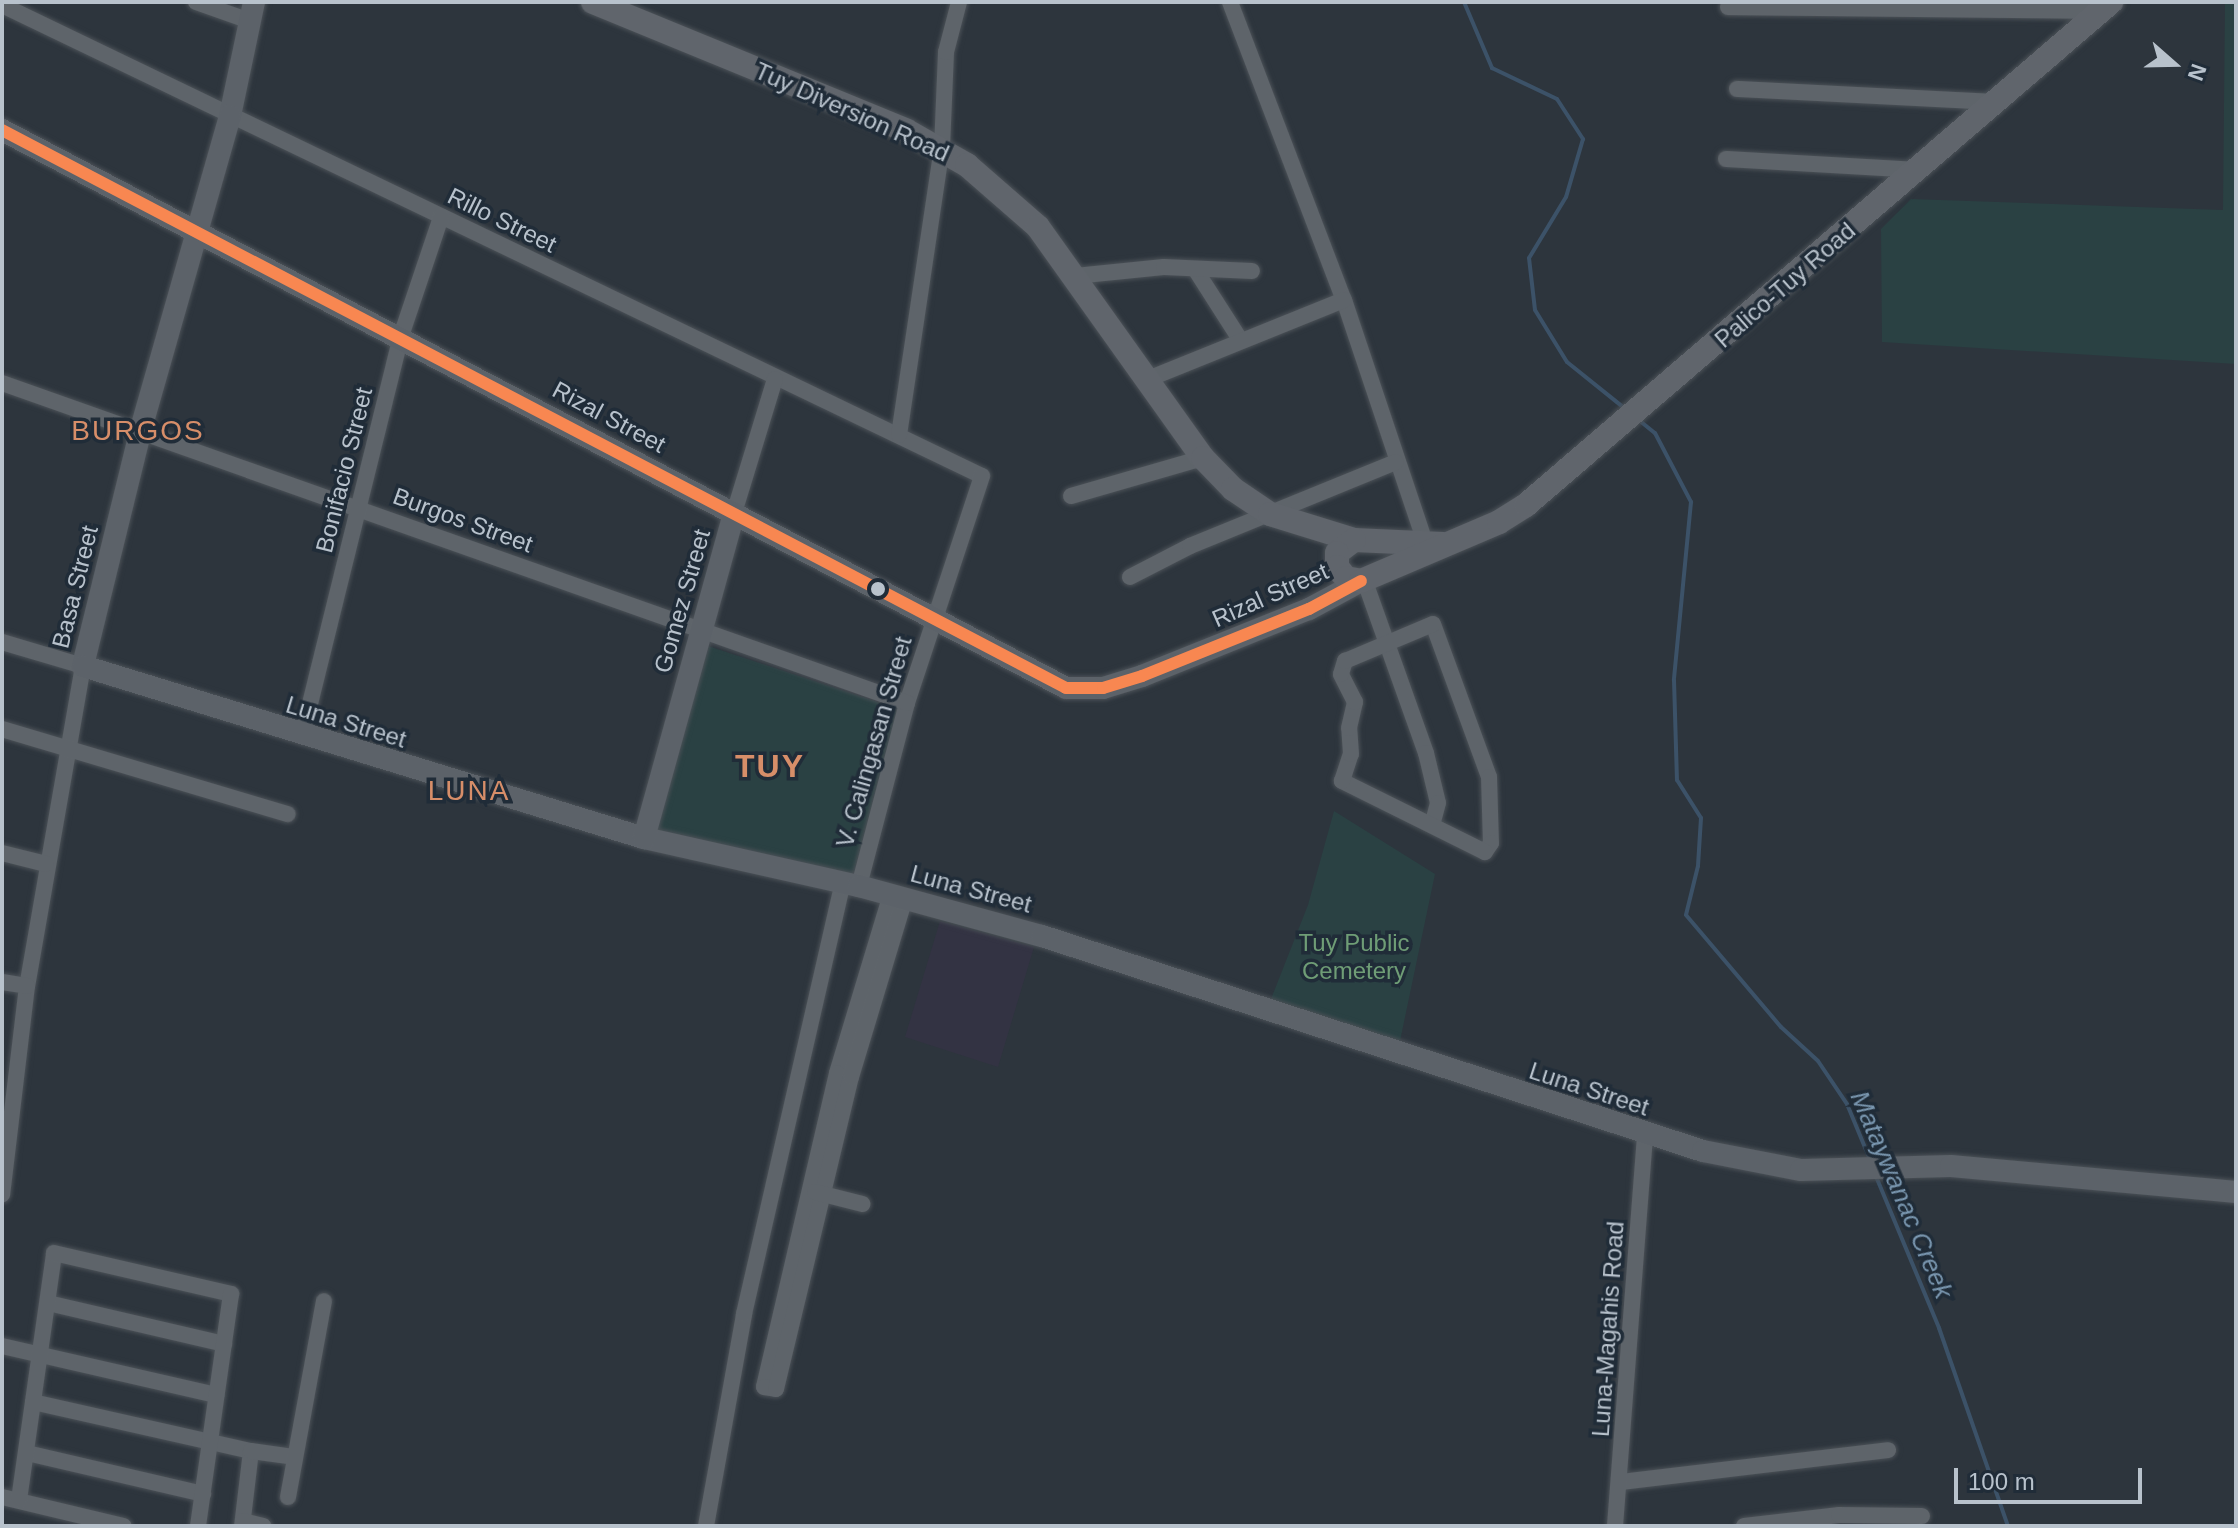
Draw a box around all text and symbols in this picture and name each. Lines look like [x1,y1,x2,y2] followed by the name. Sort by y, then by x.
[2134,24,2214,104] north arrow
[750,56,954,168] street label: Tuy Diversion Road
[2183,61,2211,84] text: N
[443,181,561,259] street label: Rillo Street
[1709,216,1861,354] street label: Palico-Tuy Road
[547,375,671,459] street label: Rizal Street
[310,384,378,556] street label: Bonifacio Street
[71,414,205,448] district label: BURGOS
[389,481,537,559] street label: Burgos Street
[46,523,104,651] street label: Basa Street
[648,526,716,676] street label: Gomez Street
[1207,557,1333,633] street label: Rizal Street
[870,581,886,597] unlabelled marker
[830,633,918,851] street label: V. Calingasan Street
[282,690,410,754] street label: Luna Street
[735,747,805,785] district label: TUY
[428,774,510,808] district label: LUNA
[907,859,1035,919] street label: Luna Street
[1298,929,1410,985] park label: Tuy Public Cemetery
[1526,1056,1652,1122] street label: Luna Street
[1843,1086,1959,1304] water label: Mataywanac Creek
[1586,1220,1630,1438] street label: Luna-Magahis Road
[1958,1452,2146,1502] scale bar
[1968,1468,2035,1495] text: 100 m

